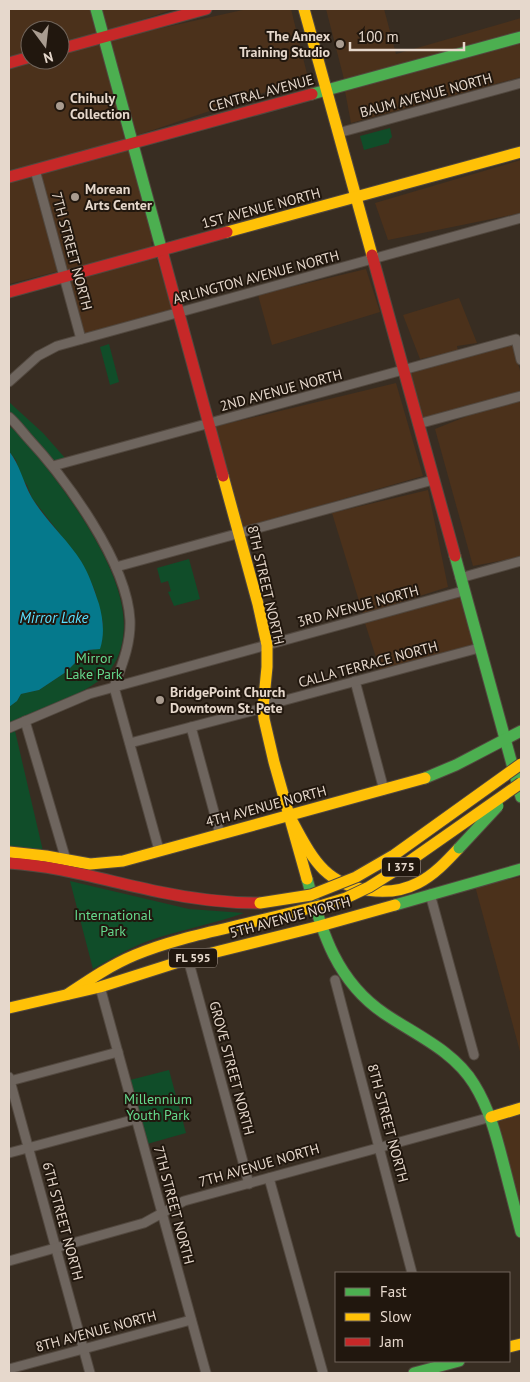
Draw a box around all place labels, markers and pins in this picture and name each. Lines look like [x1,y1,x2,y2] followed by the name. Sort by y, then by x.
[239,27,331,61] place label: The Annex Training Studio
[334,38,346,50] marker: The Annex Training Studio
[70,89,130,123] place label: Chihuly Collection
[54,100,66,112] marker: Chihuly Collection
[85,180,152,214] place label: Morean Arts Center
[69,191,81,203] marker: Morean Arts Center
[170,683,285,717] place label: BridgePoint Church Downtown St. Pete
[154,694,166,706] marker: BridgePoint Church Downtown St. Pete

